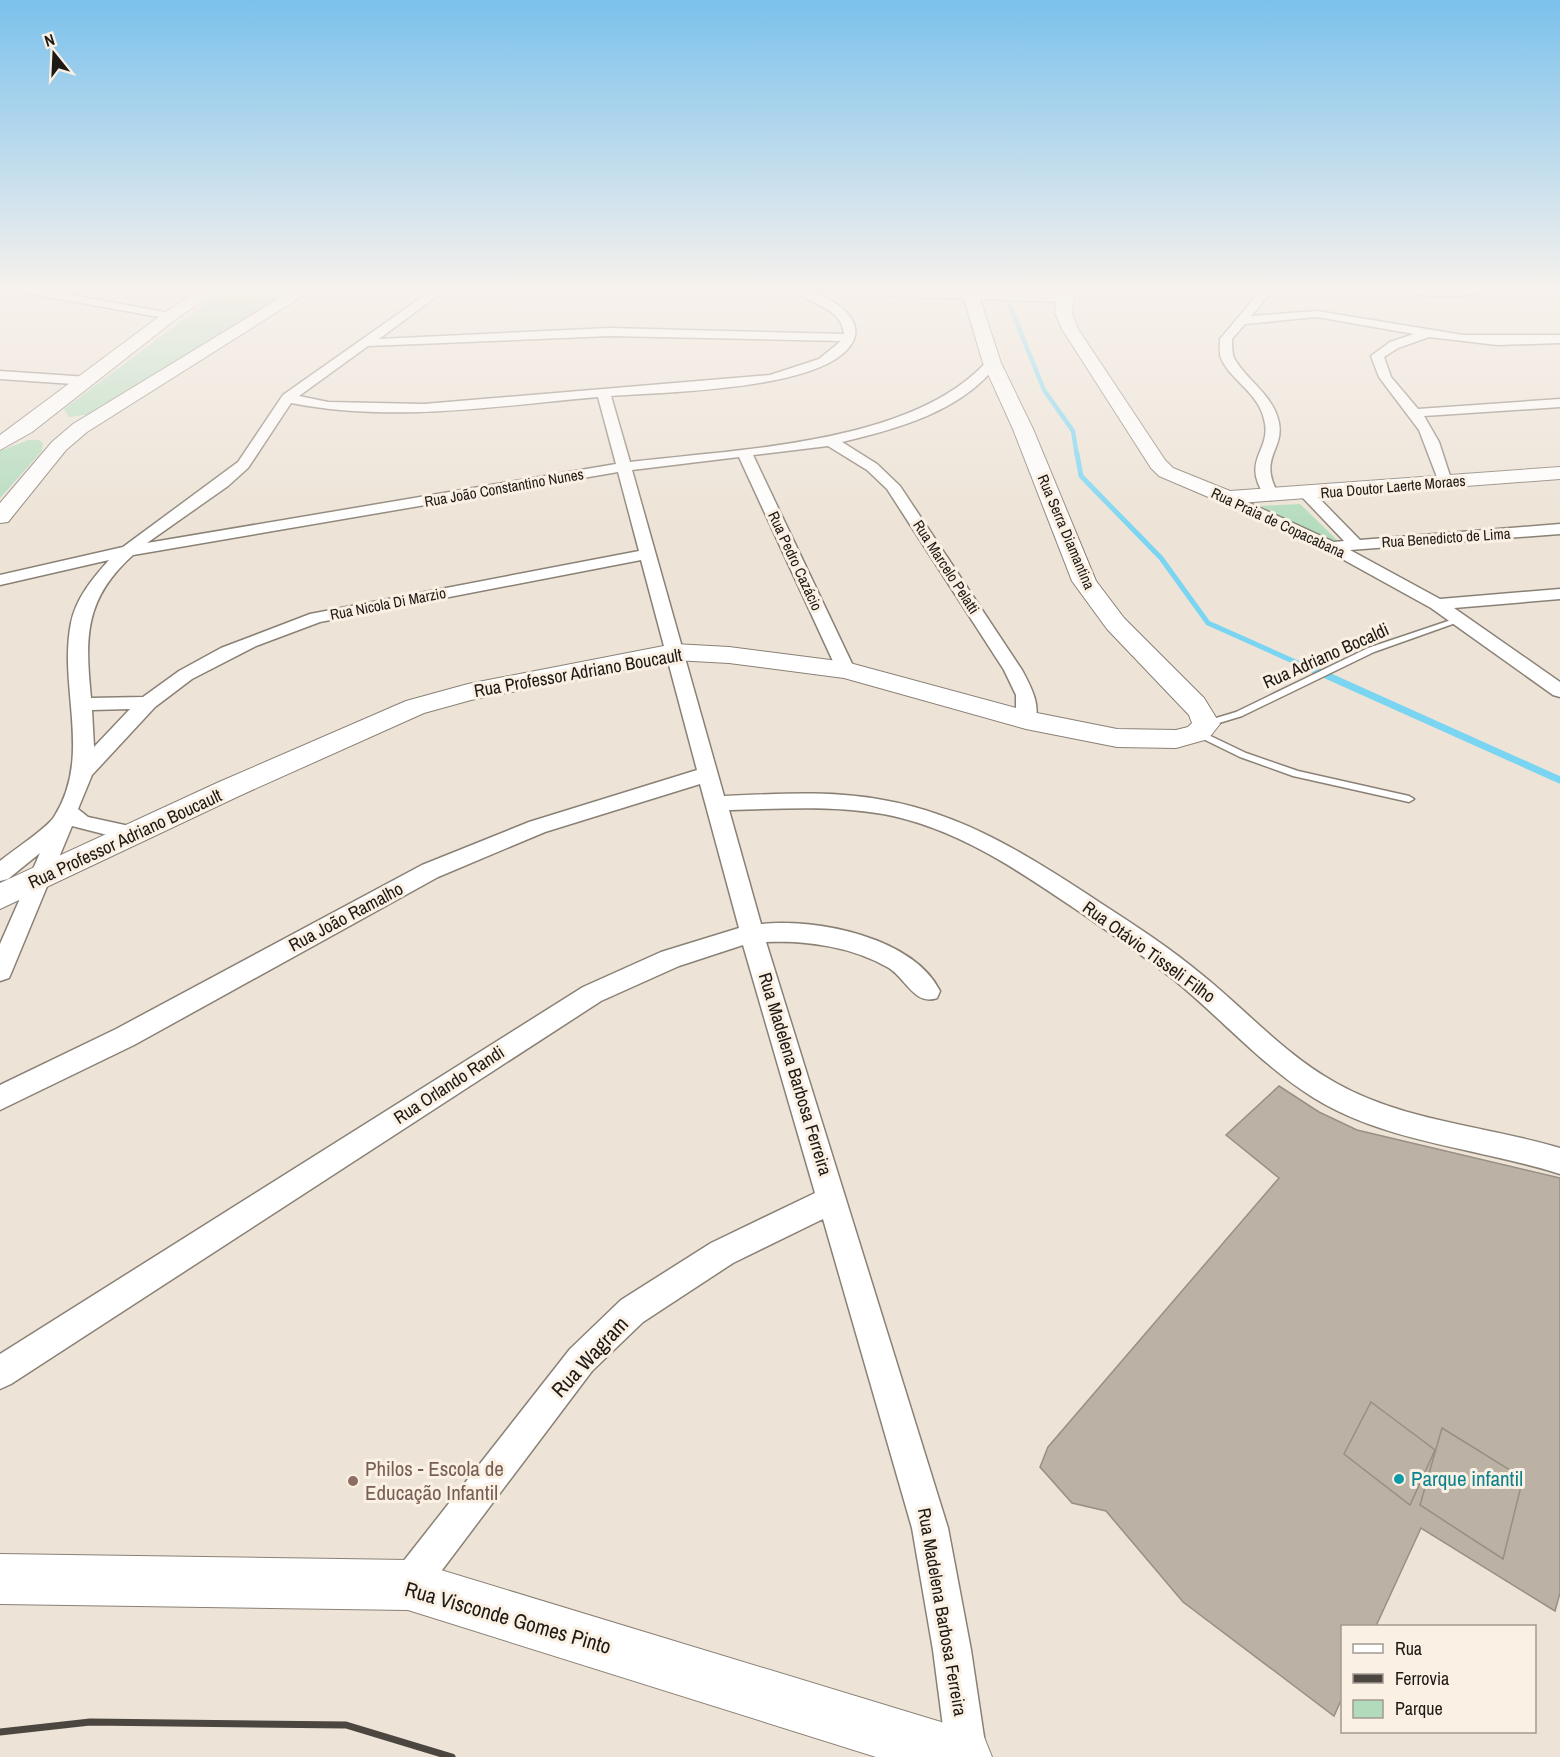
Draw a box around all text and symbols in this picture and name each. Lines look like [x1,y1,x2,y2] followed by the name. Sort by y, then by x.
[24,24,84,84] north arrow
[41,28,57,52] text: N
[423,463,585,512] street label: Rua João Constantino Nunes
[1320,470,1466,503] street label: Rua Doutor Laerte Moraes
[1033,471,1100,593] street label: Rua Serra Diamantina
[1208,482,1349,563] street label: Rua Praia de Copacabana
[763,508,828,614] street label: Rua Pedro Cazácio
[908,516,985,618] street label: Rua Marcelo Pelatti
[1381,523,1511,552] street label: Rua Benedicto de Lima
[328,582,448,625] street label: Rua Nicola Di Marzio
[1259,617,1393,694] street label: Rua Adriano Bocaldi
[472,642,684,703] street label: Rua Professor Adriano Boucault
[24,783,226,894] street label: Rua Professor Adriano Boucault
[284,876,407,957] street label: Rua João Ramalho
[1078,895,1221,1008] street label: Rua Otávio Tisseli Filho
[753,969,838,1178] street label: Rua Madelena Barbosa Ferreira
[389,1039,509,1130] street label: Rua Orlando Randi
[545,1310,635,1403] street label: Rua Wagram
[365,1454,504,1507] place label: Philos - Escola de Educação Infantil
[1411,1464,1523,1493] place label: Parque infantil
[1392,1472,1406,1486] marker: Parque infantil
[346,1474,360,1488] marker: Philos - Escola de Educação Infantil
[912,1506,973,1718] street label: Rua Madelena Barbosa Ferreira
[402,1574,615,1661] street label: Rua Visconde Gomes Pinto
[1341,1625,1536,1733] legend
[1395,1636,1422,1661] text: Rua
[1395,1666,1449,1691] text: Ferrovia
[1395,1696,1443,1721] text: Parque

